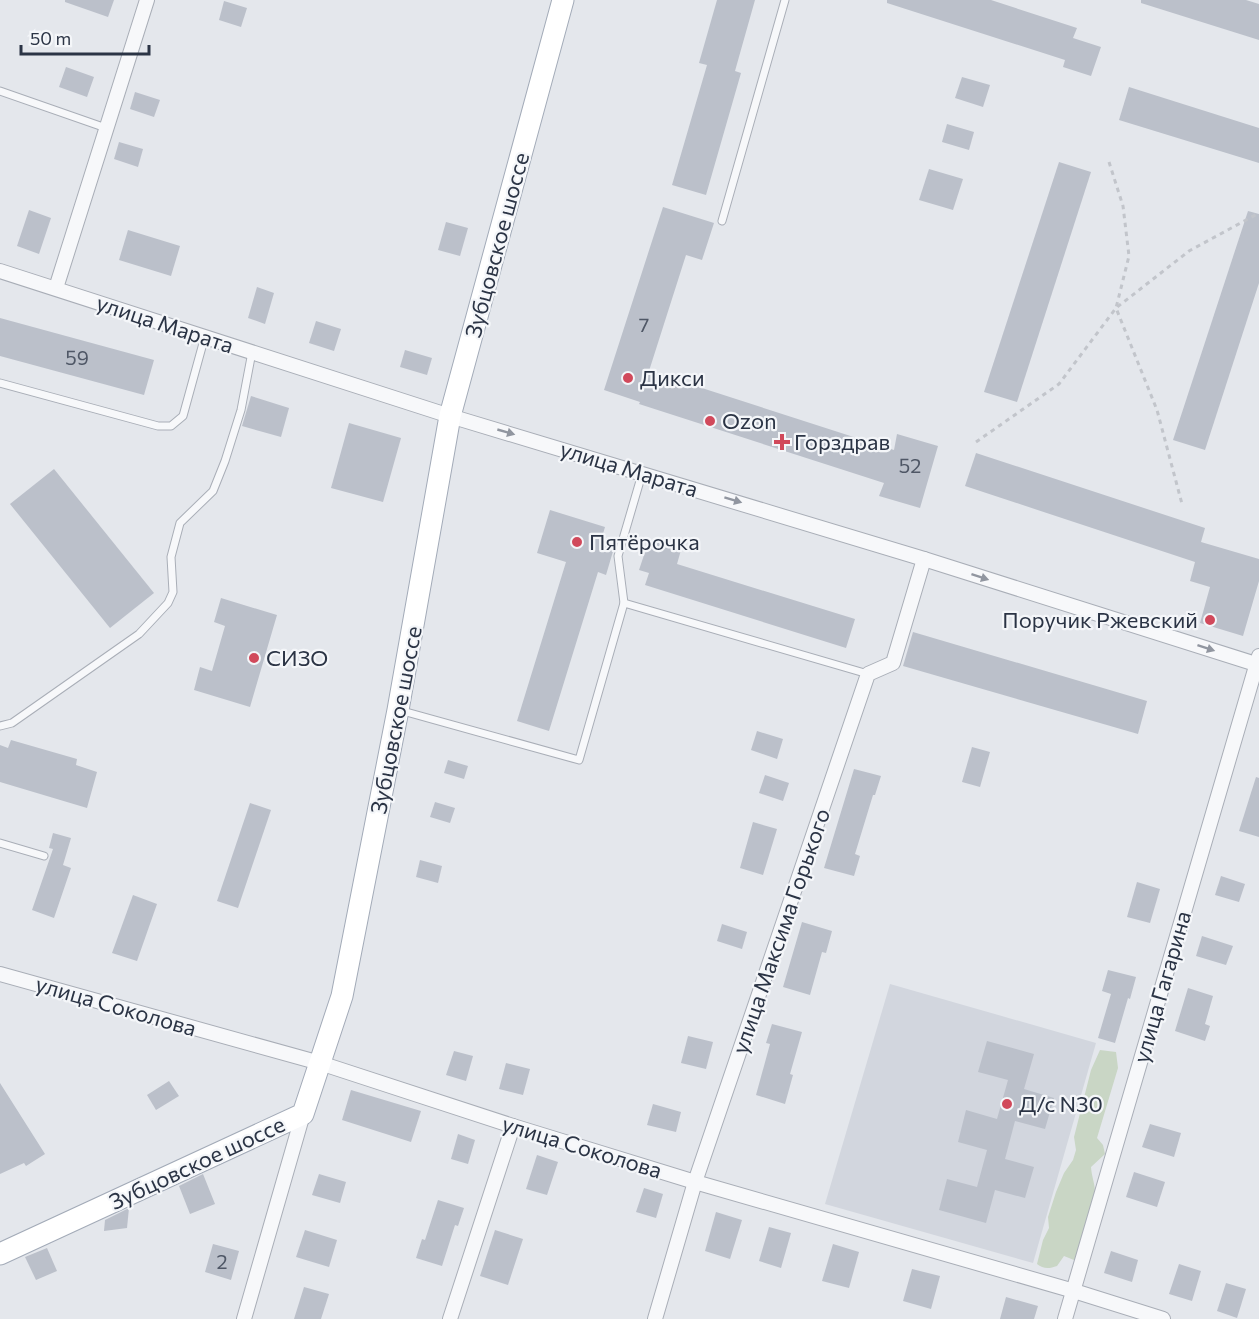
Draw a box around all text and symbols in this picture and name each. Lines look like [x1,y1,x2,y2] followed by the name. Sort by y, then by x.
[21,18,148,56] scale bar
[30,27,71,49] text: 50 m
[459,149,534,340] street label: Зубцовское шоссе
[93,289,237,358] street label: улица Марата
[639,312,649,336] house number: 7
[65,345,89,369] house number: 59
[640,364,705,391] place label: Дикси
[621,371,635,385] marker: Дикси
[722,407,777,434] place label: Ozon
[703,414,717,428] marker: Ozon
[497,428,515,438] one-way arrow
[794,428,890,455] place label: Горздрав
[557,435,701,502] street label: улица Марата
[775,435,789,449] marker: Горздрав
[899,453,921,477] house number: 52
[724,496,742,506] one-way arrow
[589,528,700,555] place label: Пятёрочка
[570,535,584,549] marker: Пятёрочка
[971,572,989,582] one-way arrow
[1002,606,1198,633] place label: Поручик Ржевский
[1203,613,1217,627] marker: Поручик Ржевский
[364,624,427,816] street label: Зубцовское шоссе
[266,644,328,671] place label: СИЗО
[1197,644,1215,653] one-way arrow
[247,651,261,665] marker: СИЗО
[726,805,835,1057] street label: улица Максима Горького
[1127,908,1196,1066] street label: улица Гагарина
[33,970,200,1041] street label: улица Соколова
[1019,1090,1103,1117] place label: Д/с N30
[1000,1097,1014,1111] marker: Д/с N30
[499,1109,665,1184] street label: улица Соколова
[105,1110,289,1215] street label: Зубцовское шоссе
[216,1249,228,1273] house number: 2

